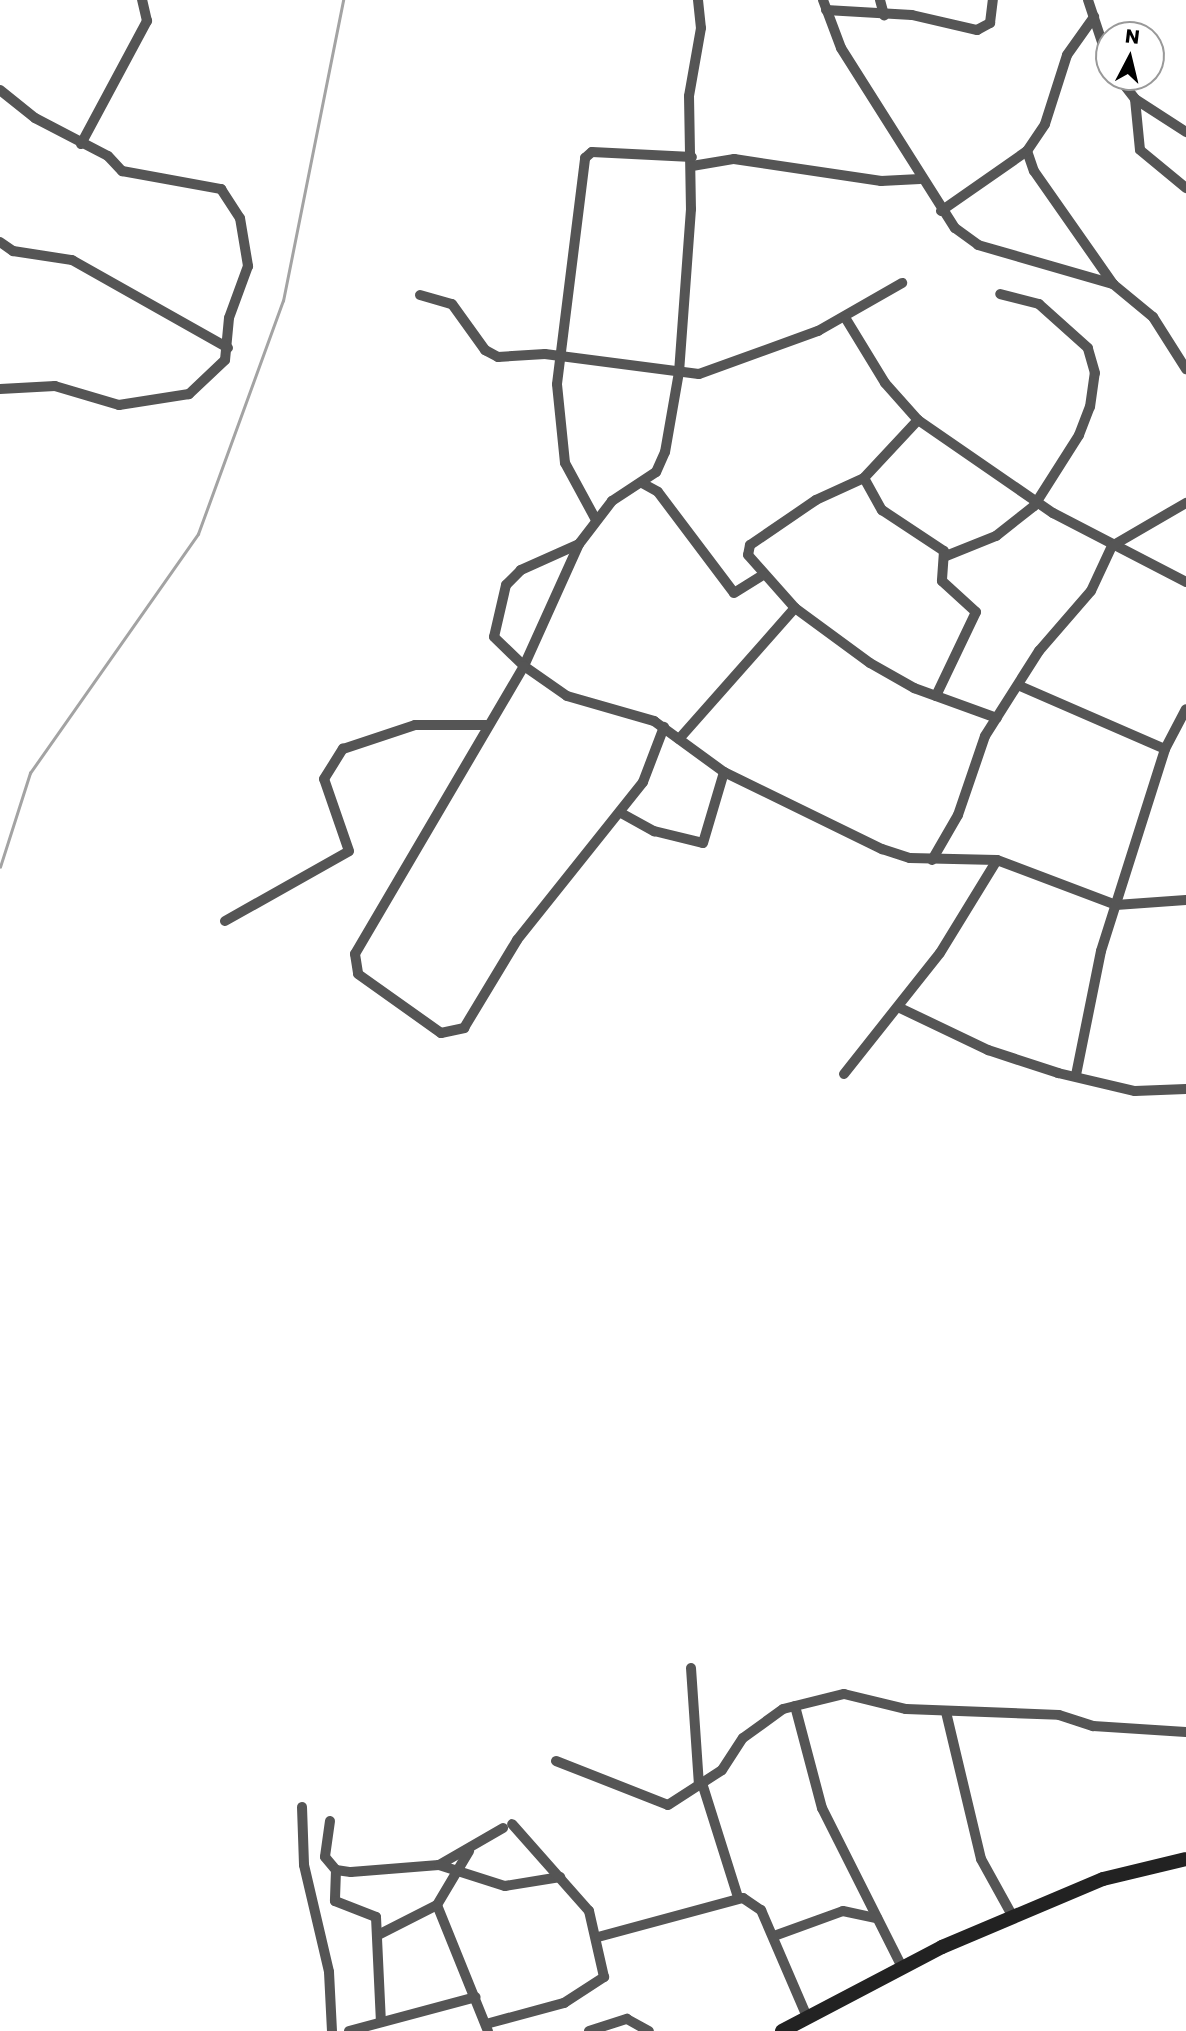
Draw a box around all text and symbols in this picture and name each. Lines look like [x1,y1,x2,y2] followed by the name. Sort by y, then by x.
[1095,21,1165,91] north arrow
[1124,22,1141,51] text: N

